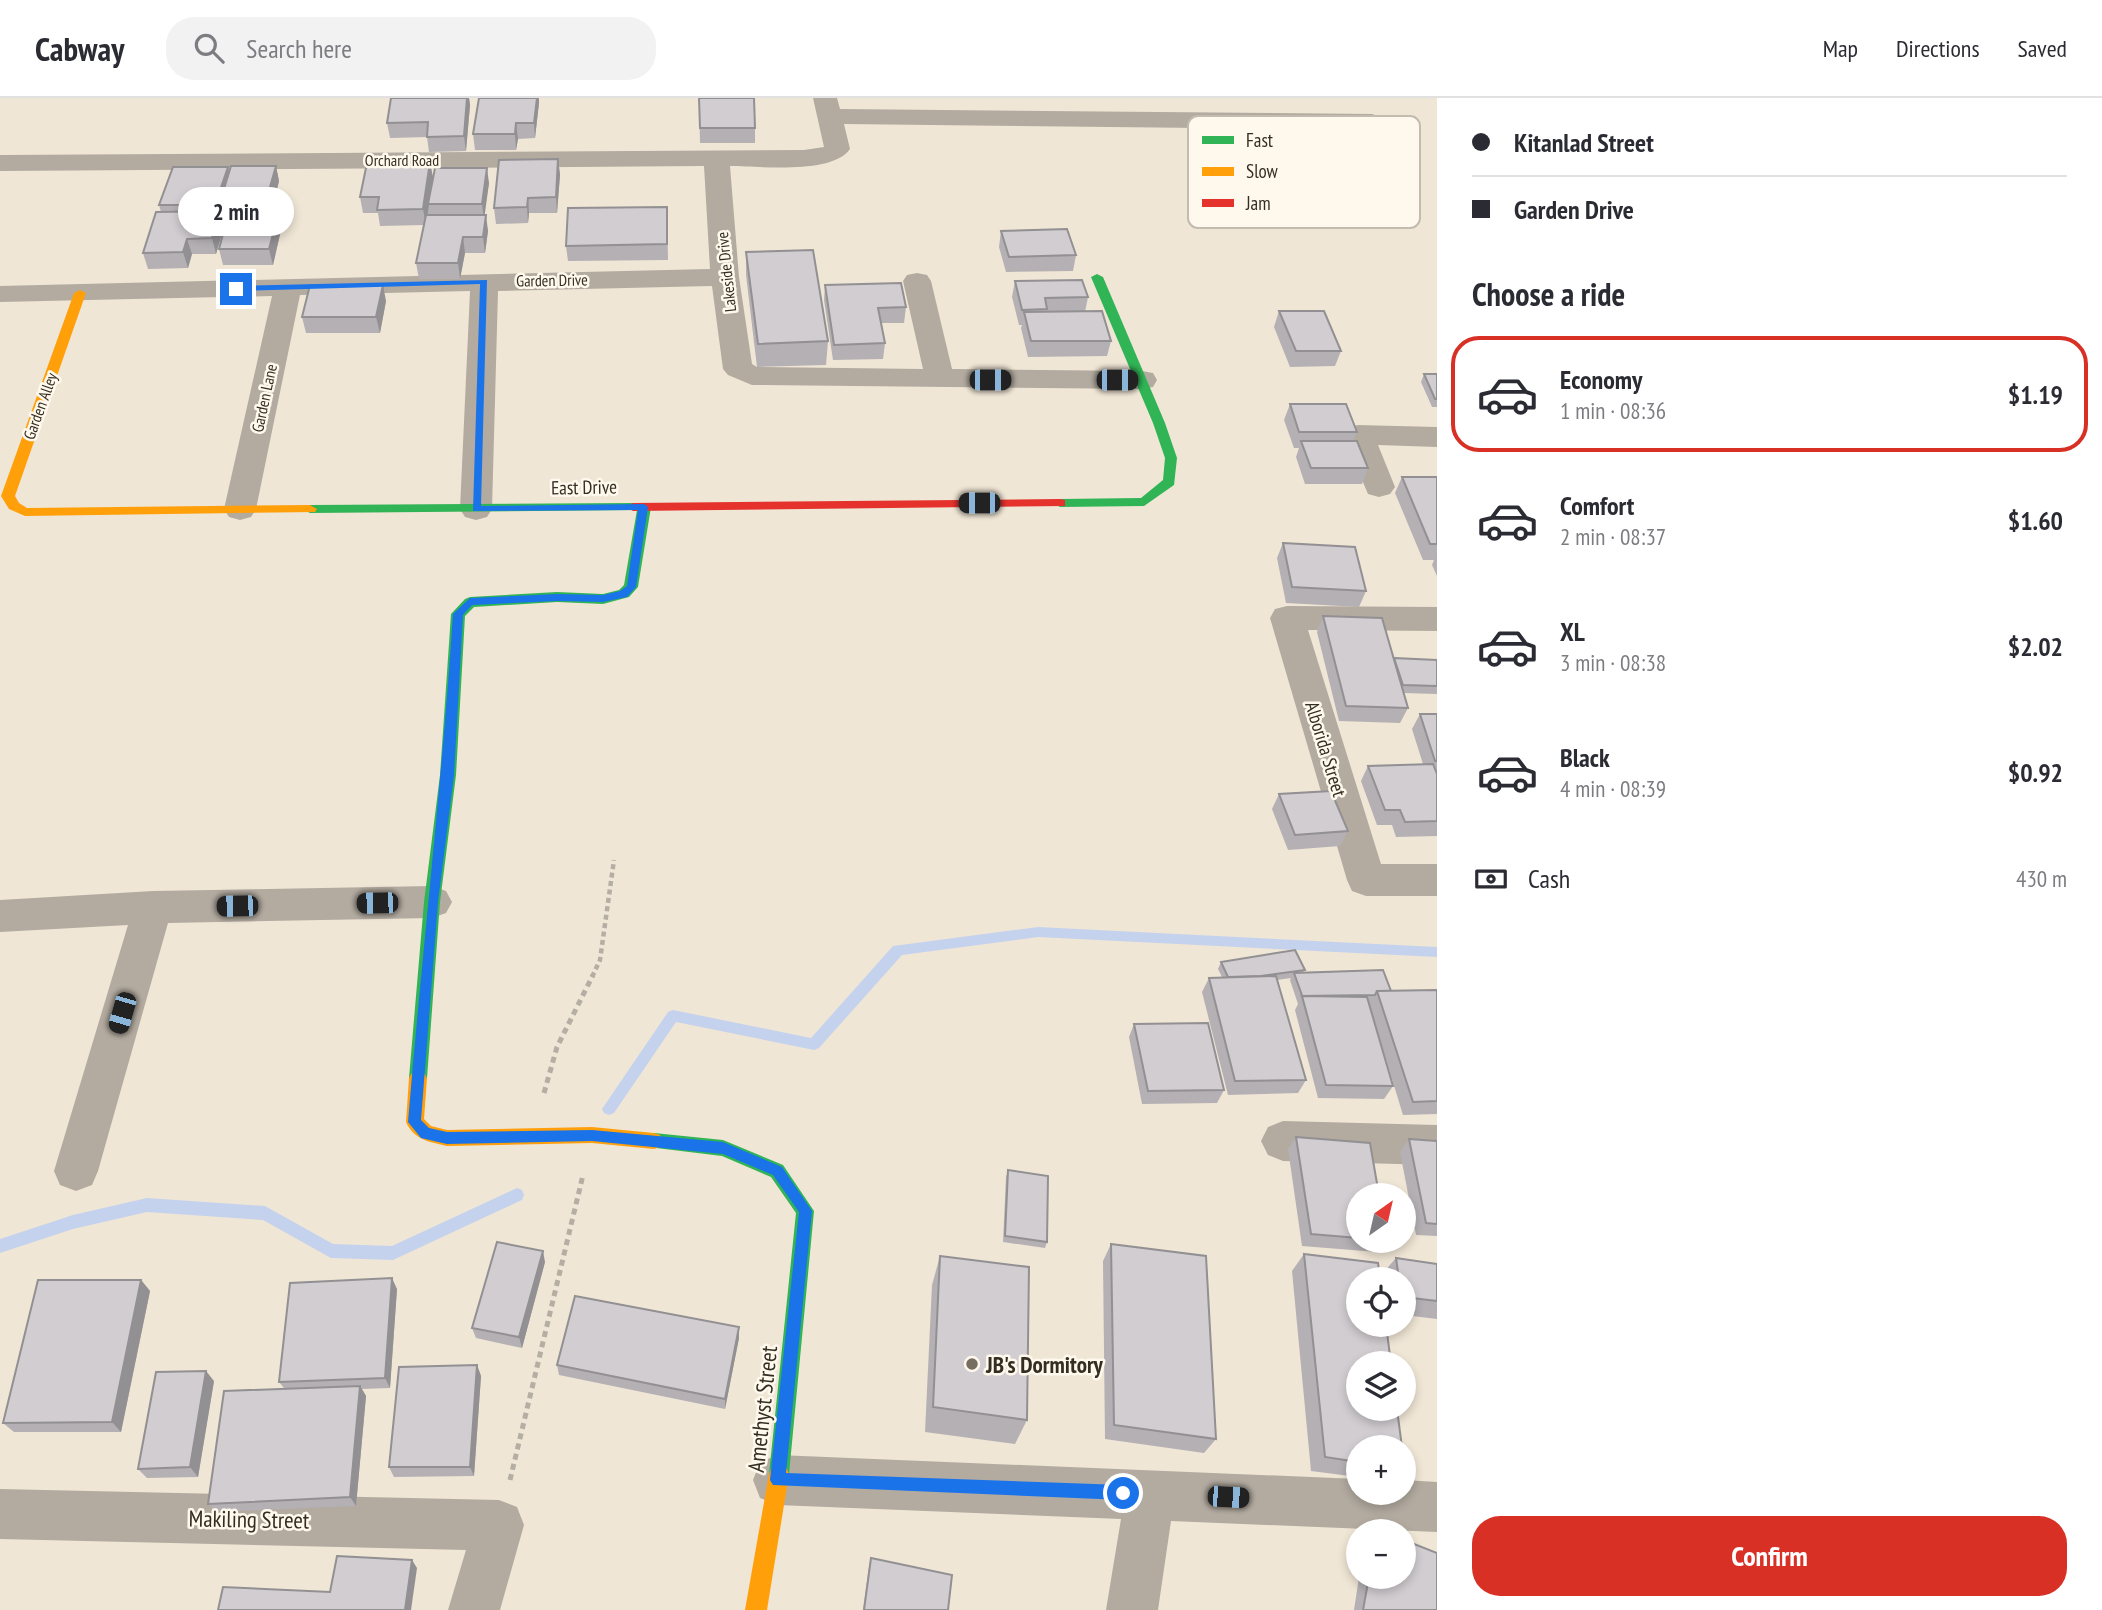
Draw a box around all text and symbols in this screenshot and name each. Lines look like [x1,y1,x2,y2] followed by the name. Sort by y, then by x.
[166,17,656,80] search box
[35,27,124,70] text: Cabway
[190,29,228,67] icon: search
[246,32,352,65] text: Search here
[1823,33,1858,64] text: Map
[1896,33,1980,64] text: Directions
[2018,33,2067,64] text: Saved
[1188,116,1420,228] legend
[1514,126,1654,159] text: Kitanlad Street
[1246,128,1274,152] text: Fast
[365,150,439,170] street label: Orchard Road
[1246,159,1279,183] text: Slow
[178,188,294,236] callout: 2 min
[1245,191,1271,215] text: Jam
[1514,193,1634,226] text: Garden Drive
[213,197,259,226] text: 2 min
[712,231,740,313] street label: Lakeside Drive
[516,269,588,291] street label: Garden Drive
[220,273,252,305] route end
[1472,273,1625,315] text: Choose a ride
[247,362,281,434] street label: Garden Lane
[1476,363,1539,426] icon: car
[1560,363,1642,396] text: Economy
[19,370,61,442] street label: Garden Alley
[970,370,1012,391] car
[1097,370,1139,391] car
[2008,378,2063,411] text: $1.19
[1560,396,1666,425] text: 1 min · 08:36
[551,474,617,500] street label: East Drive
[1476,489,1539,552] icon: car
[1560,489,1634,522] text: Comfort
[959,493,1001,514] car
[2008,504,2063,537] text: $1.60
[1560,522,1666,551] text: 2 min · 08:37
[1476,615,1539,678] icon: car
[1560,615,1585,648] text: XL
[2008,630,2063,663] text: $2.02
[1560,648,1666,677] text: 3 min · 08:38
[1300,698,1352,800] street label: Alborida Street
[1476,741,1539,804] icon: car
[1560,741,1610,774] text: Black
[2008,756,2063,789] text: $0.92
[1560,774,1666,803] text: 4 min · 08:39
[1472,860,1510,898] icon: cash
[1528,862,1570,895] text: Cash
[2016,864,2067,893] text: 430 m
[356,892,399,914] car
[216,895,259,917] car
[107,990,138,1036] car
[1346,1183,1416,1253] north arrow
[1346,1183,1416,1589] map controls
[1346,1267,1416,1337] button: locate
[741,1344,783,1474] street label: Amethyst Street
[985,1350,1104,1379] place label: JB's Dormitory
[1346,1351,1416,1421] button: layers
[964,1356,980,1372] marker: JB's Dormitory
[1346,1435,1416,1505] button: +
[1107,1477,1139,1509] route start
[1207,1485,1250,1509] car
[188,1503,310,1535] street label: Makiling Street
[1472,1516,2067,1596] button: Confirm
[1346,1519,1416,1589] button: −

